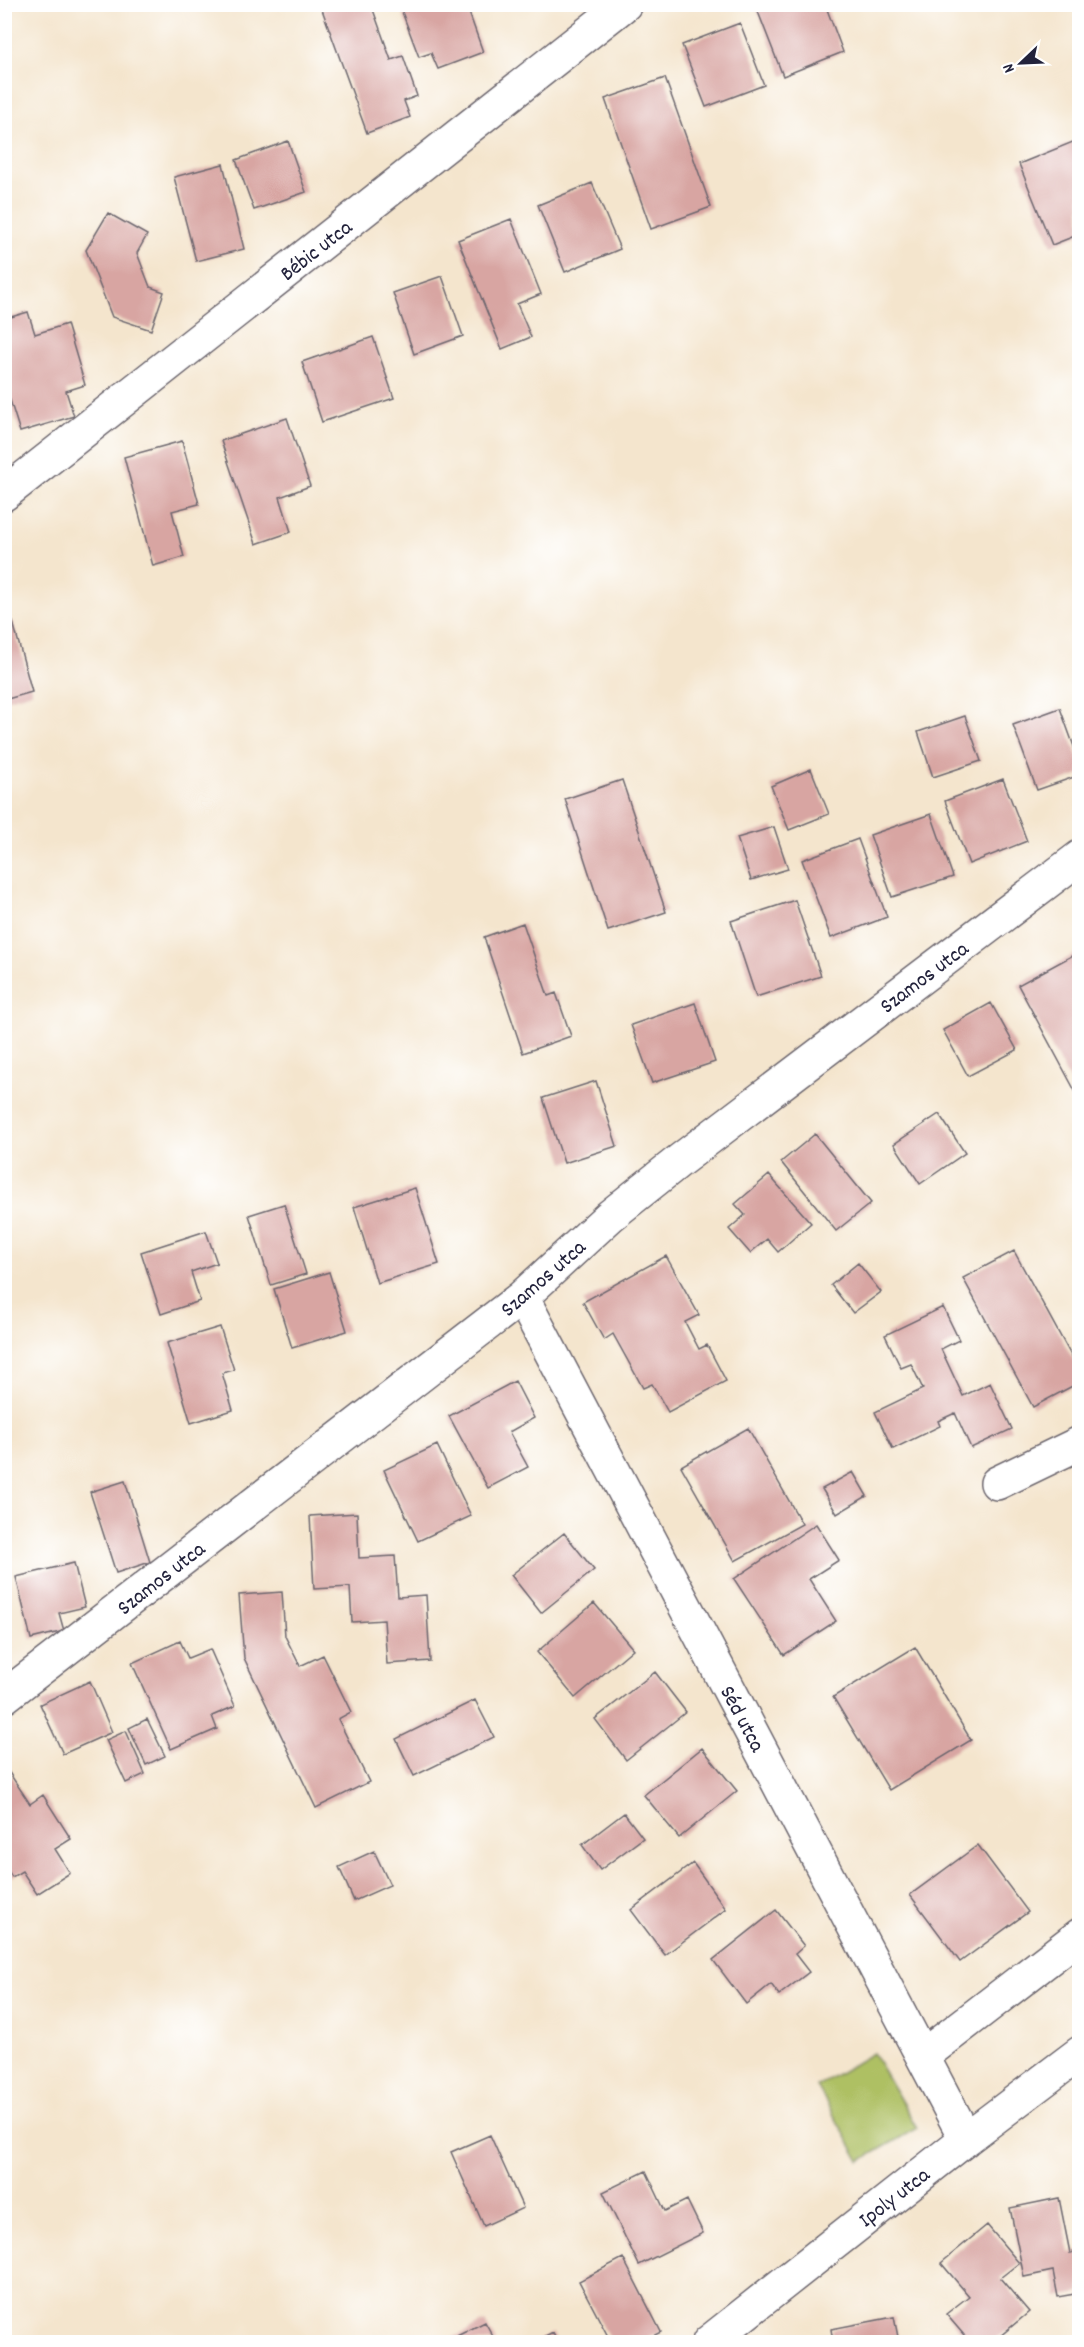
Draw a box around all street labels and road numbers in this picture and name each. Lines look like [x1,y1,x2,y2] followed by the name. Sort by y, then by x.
[274,213,360,290] street label: Bébic utca
[874,935,977,1023] street label: Szamos utca
[495,1233,594,1326] street label: Szamos utca
[111,1535,213,1624] street label: Szamos utca
[710,1681,772,1759] street label: Séd utca
[853,2161,938,2236] street label: Ipoly utca

